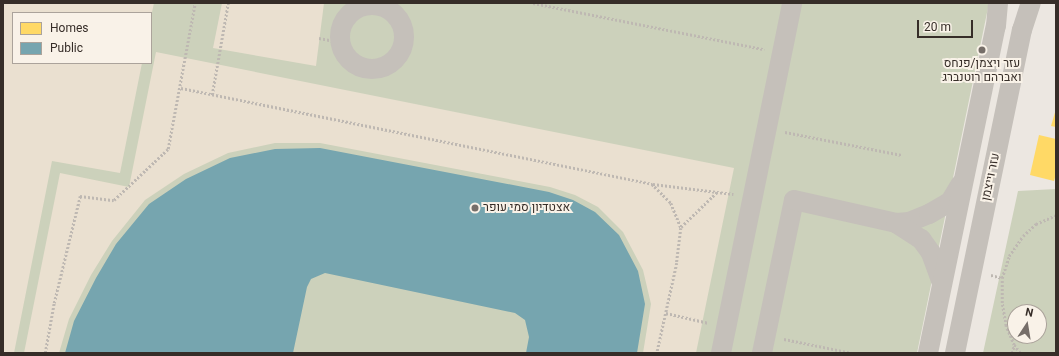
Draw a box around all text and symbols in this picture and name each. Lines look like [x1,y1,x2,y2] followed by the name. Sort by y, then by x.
[12,12,152,64] legend
[919,12,975,38] scale bar
[924,20,951,34] text: 20 m
[50,21,88,35] text: Homes
[50,41,83,55] text: Public
[977,45,987,55] marker: עזר ויצמן/פנחס ואברהם רוטנברג
[942,57,1022,85] place label: עזר ויצמן/פנחס ואברהם רוטנברג
[979,152,1003,202] street label: עזר וייצמן
[483,201,570,215] place label: אצטדיון סמי עופר
[470,203,480,213] marker: אצטדיון סמי עופר
[1007,304,1047,344] north arrow
[1024,306,1035,320] text: N

